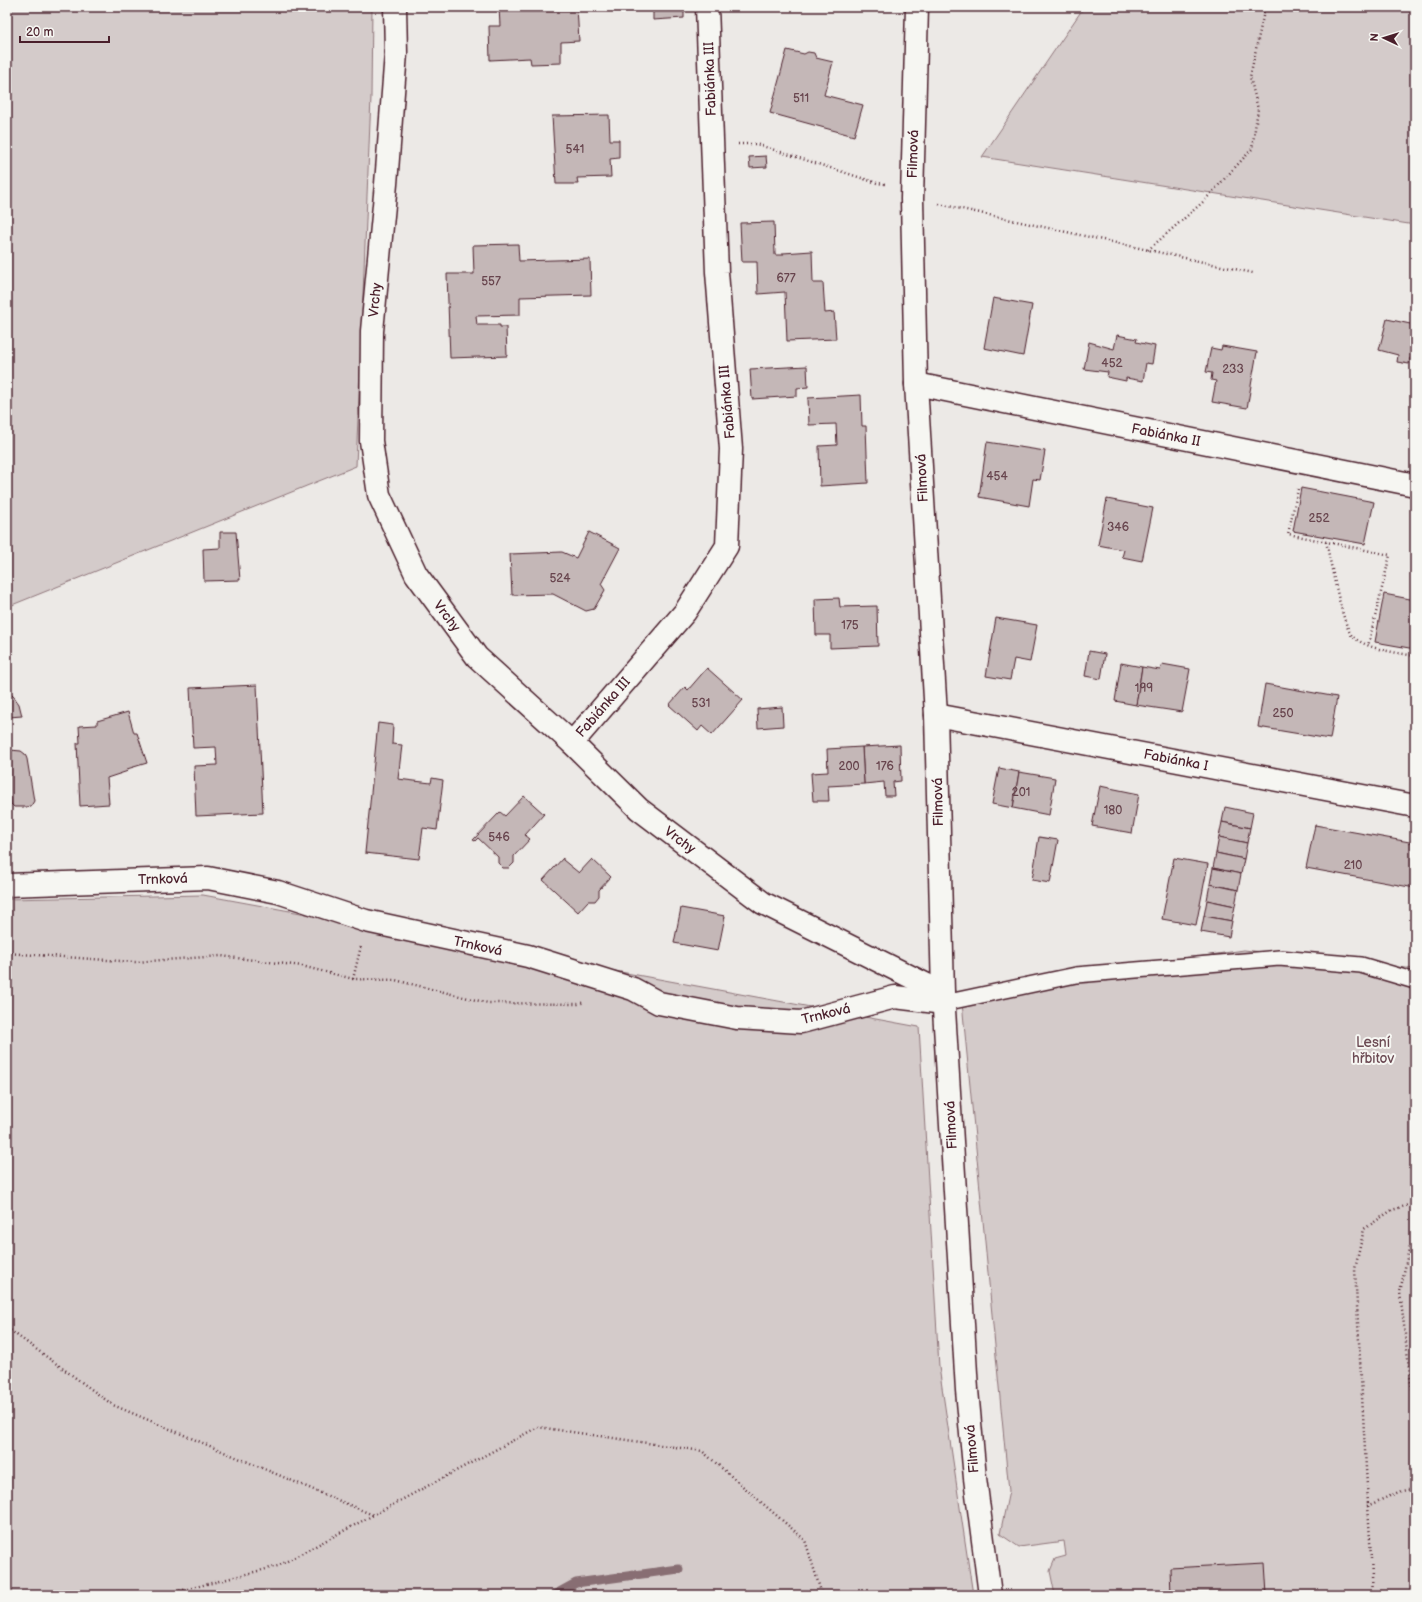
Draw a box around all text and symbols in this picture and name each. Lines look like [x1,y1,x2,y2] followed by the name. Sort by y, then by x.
[20,18,109,44] scale bar
[1364,18,1404,58] north arrow
[26,25,53,40] text: 20 m
[1368,33,1381,42] text: N
[700,42,720,116] street label: Fabiánka III
[793,91,809,106] house number: 511
[904,129,922,179] street label: Filmová
[566,142,584,157] house number: 541
[776,271,796,286] house number: 677
[481,274,501,289] house number: 557
[365,281,385,318] street label: Vrchy
[1101,356,1123,371] house number: 452
[1222,362,1244,377] house number: 233
[715,364,739,440] street label: Fabiánka III
[1130,420,1202,450] street label: Fabiánka II
[912,453,932,503] street label: Filmová
[986,469,1008,484] house number: 454
[1308,511,1330,526] house number: 252
[1107,520,1129,535] house number: 346
[549,571,571,586] house number: 524
[430,597,465,636] street label: Vrchy
[841,618,859,633] house number: 175
[572,673,634,741] street label: Fabiánka III
[1135,681,1153,696] house number: 199
[692,696,710,711] house number: 531
[1272,706,1294,721] house number: 250
[1142,745,1210,775] street label: Fabiánka I
[838,759,860,774] house number: 200
[876,759,894,774] house number: 176
[929,777,947,826] street label: Filmová
[1012,785,1030,800] house number: 201
[1104,803,1122,818] house number: 180
[661,823,700,858] street label: Vrchy
[488,830,510,845] house number: 546
[1344,858,1362,873] house number: 210
[138,870,188,888] street label: Trnková
[452,933,504,959] street label: Trnková
[800,1000,852,1028] street label: Trnková
[1352,1034,1394,1067] park label: Lesní hřbitov
[941,1100,961,1150] street label: Filmová
[961,1424,983,1474] street label: Filmová

